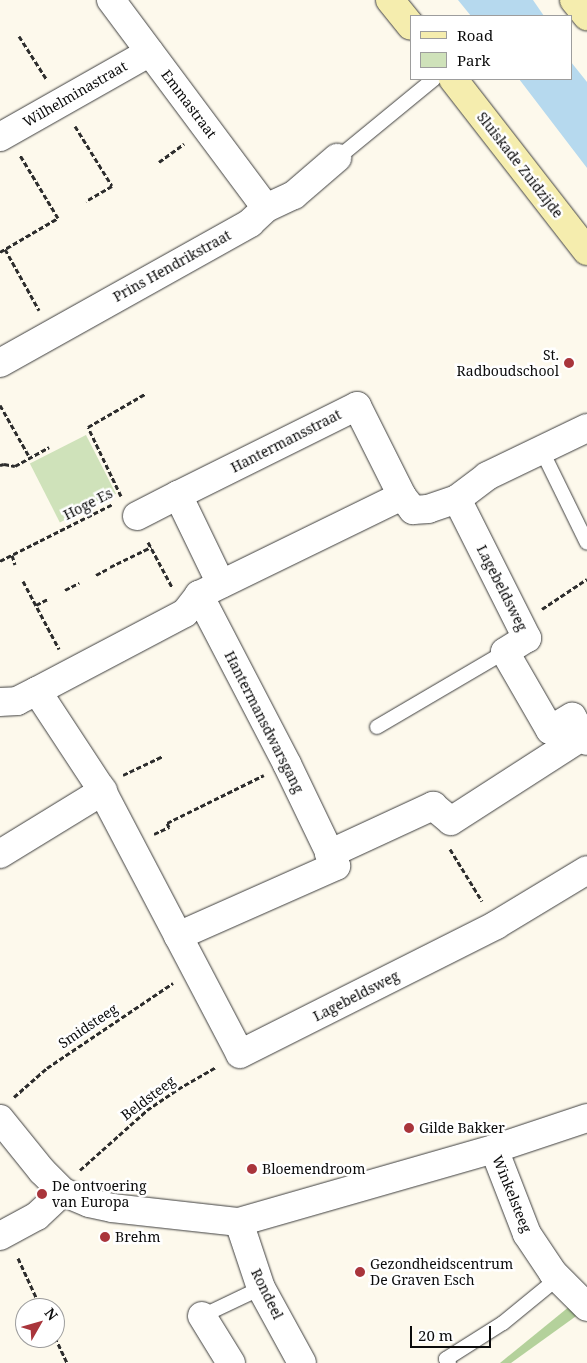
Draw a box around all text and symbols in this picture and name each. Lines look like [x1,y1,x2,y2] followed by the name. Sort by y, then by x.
[410,15,572,80] legend
[457,25,493,45] text: Road
[457,50,490,70] text: Park
[20,57,130,131] street label: Wilhelminastraat
[158,66,220,142] street label: Emmastraat
[473,109,567,221] street label: Sluiskade Zuidzijde
[110,227,234,305] street label: Prins Hendrikstraat
[457,347,559,380] place label: St. Radboudschool
[563,357,575,369] marker: St. Radboudschool
[228,406,344,476] street label: Hantermansstraat
[61,485,115,523] street label: Hoge Es
[473,542,531,634] street label: Lagebeldsweg
[221,648,307,796] street label: Hantermansdwarsgang
[310,967,402,1025] street label: Lagebeldsweg
[55,1000,121,1052] street label: Smidsteeg
[118,1072,178,1124] street label: Beldsteeg
[419,1120,505,1136] place label: Gilde Bakker
[403,1122,415,1134] marker: Gilde Bakker
[489,1153,535,1235] street label: Winkelsteeg
[262,1161,365,1177] place label: Bloemendroom
[246,1163,258,1175] marker: Bloemendroom
[52,1178,147,1210] place label: De ontvoering van Europa
[36,1188,48,1200] marker: De ontvoering van Europa
[115,1229,160,1245] place label: Brehm
[99,1231,111,1243] marker: Brehm
[370,1256,513,1288] place label: Gezondheidscentrum De Graven Esch
[248,1266,286,1322] street label: Rondeel
[354,1266,366,1278] marker: Gezondheidscentrum De Graven Esch
[15,1298,65,1348] north arrow
[41,1304,62,1324] text: N
[412,1316,493,1348] scale bar
[418,1325,453,1345] text: 20 m

